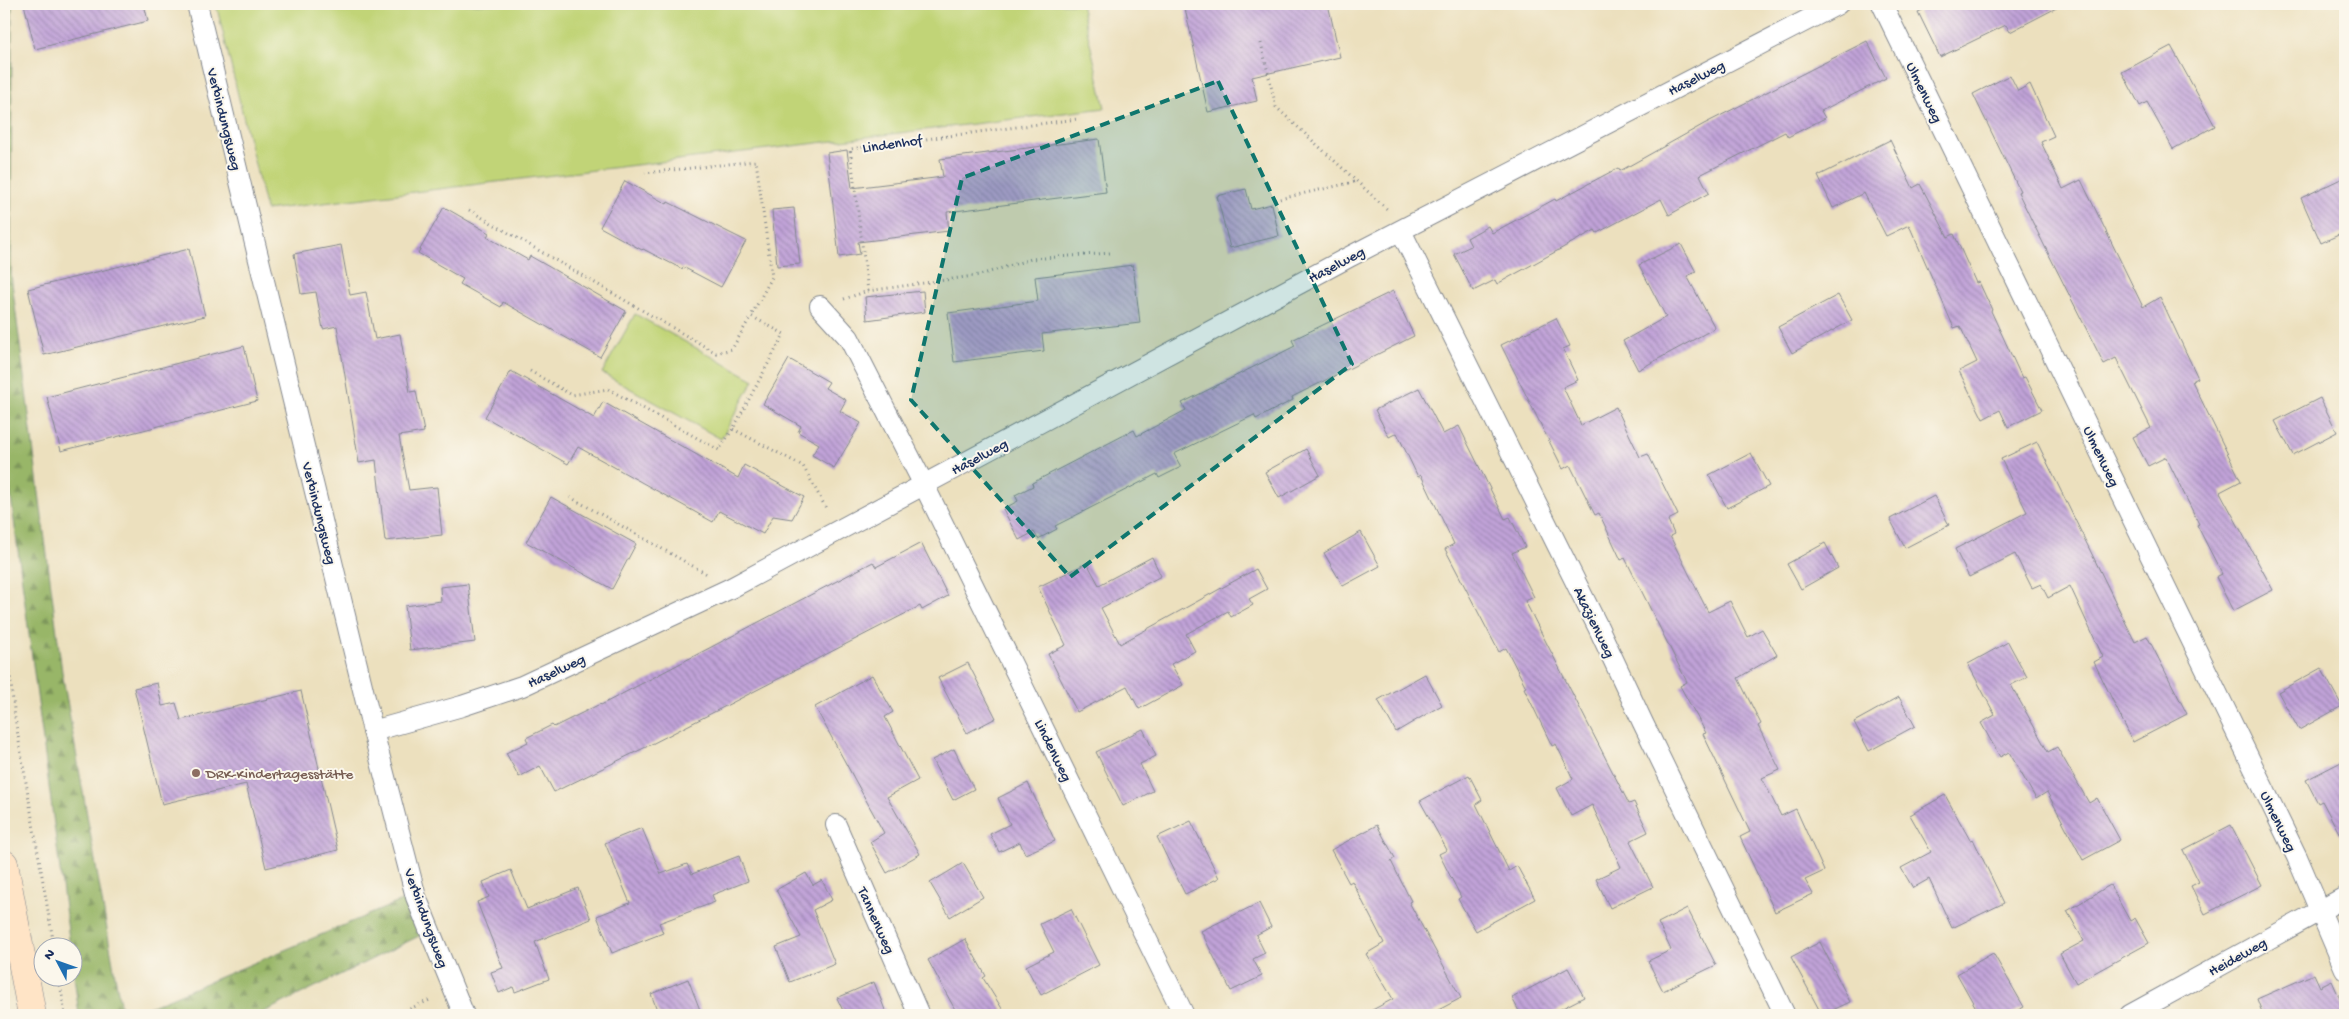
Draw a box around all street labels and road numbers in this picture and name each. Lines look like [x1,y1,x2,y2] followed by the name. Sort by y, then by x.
[1665,57,1728,101] street label: Haselweg
[1901,60,1946,126] street label: Ulmenweg
[201,66,244,172] street label: Verbindungsweg
[861,132,925,158] street label: Lindenhof
[1306,243,1368,288] street label: Haselweg
[2078,424,2123,490] street label: Ulmenweg
[949,435,1011,480] street label: Haselweg
[296,460,339,566] street label: Verbindungsweg
[1568,585,1618,661] street label: Akazienweg
[525,651,588,693] street label: Haselweg
[1029,717,1075,785] street label: Lindenweg
[2255,789,2300,855] street label: Ulmenweg
[398,866,451,971] street label: Verbindungsweg
[852,884,898,957] street label: Tannenweg
[2206,934,2270,981] street label: Heideweg

